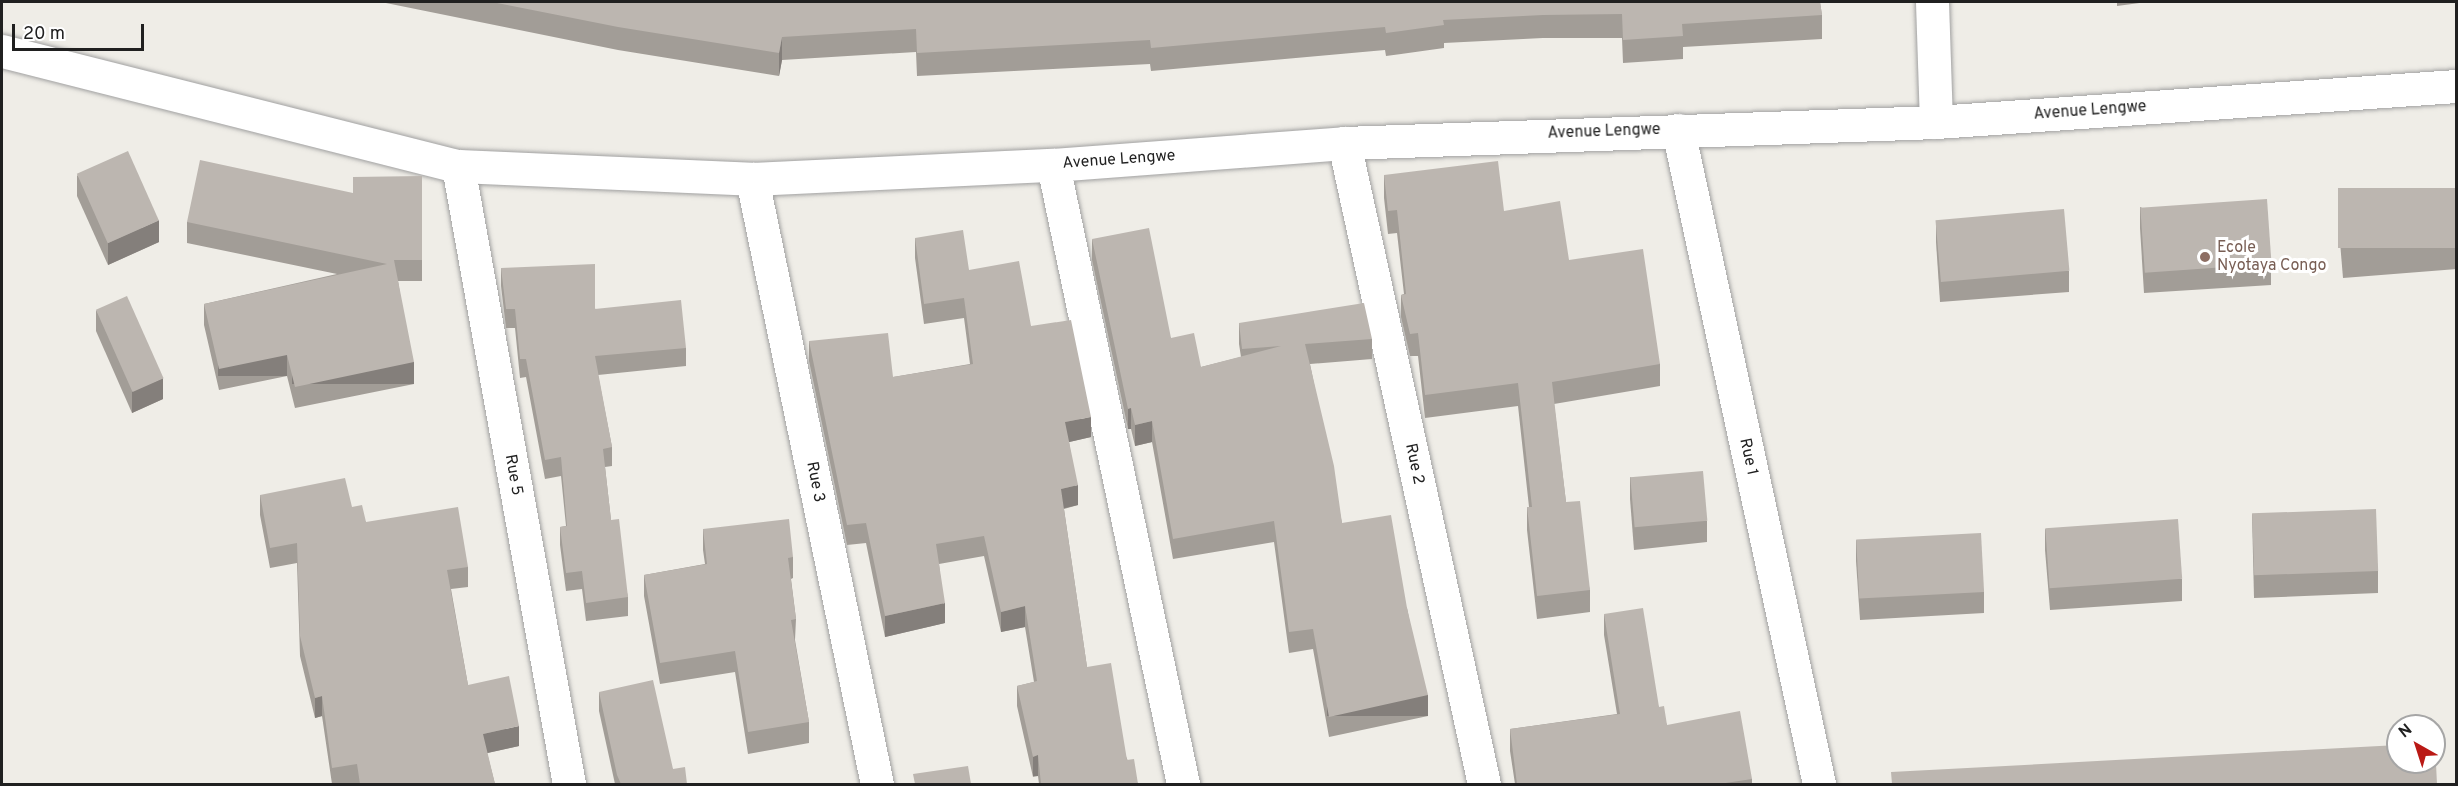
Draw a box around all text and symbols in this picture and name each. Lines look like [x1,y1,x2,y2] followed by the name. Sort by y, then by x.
[15,12,147,50] scale bar
[23,23,65,46] text: 20 m
[2033,97,2147,125] street label: Avenue Lengwe
[1547,120,1661,144] street label: Avenue Lengwe
[1062,146,1176,174] street label: Avenue Lengwe
[2217,238,2326,276] place label: Ecole Nyotaya Congo
[2198,250,2212,264] marker: Ecole Nyotaya Congo
[1735,437,1761,477] street label: Rue 1
[1400,442,1428,486] street label: Rue 2
[500,453,526,497] street label: Rue 5
[802,460,828,504] street label: Rue 3
[2386,714,2446,774] north arrow
[2395,720,2417,743] text: N

